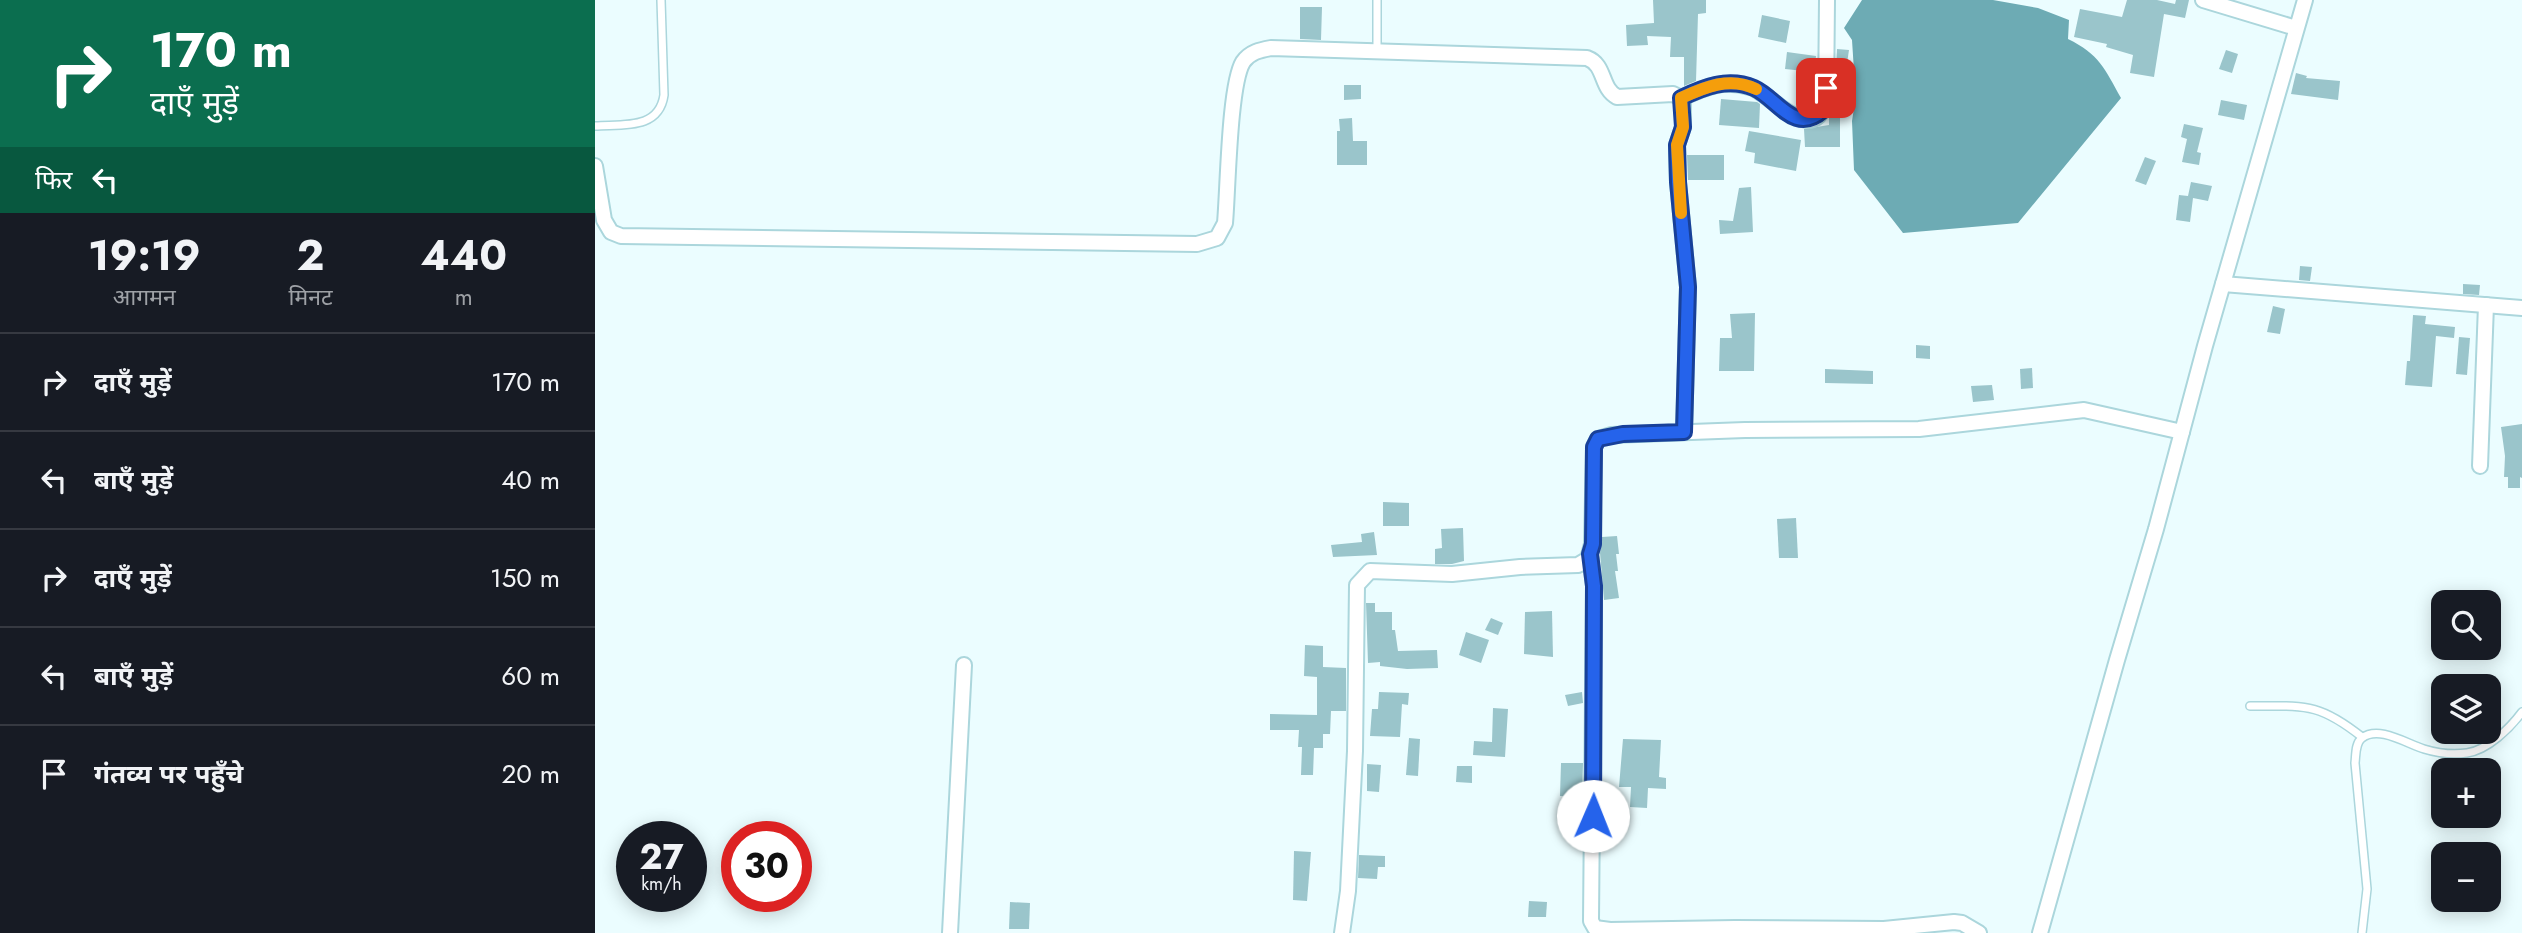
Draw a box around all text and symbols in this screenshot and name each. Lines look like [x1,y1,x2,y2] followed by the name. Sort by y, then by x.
[150,15,292,85] text: 170 m
[35,28,126,119] icon: right
[1796,58,1856,118] pin
[1807,69,1845,107] icon: arrive
[150,80,239,126] text: दाएँ मुड़ें
[35,161,72,199] text: फिर
[86,161,124,199] icon: left
[88,225,200,286] text: 19:19
[297,225,324,286] text: 2
[421,225,507,286] text: 440
[113,280,176,314] text: आगमन
[288,280,333,314] text: मिनट
[455,280,473,314] text: m
[35,363,73,401] icon: right
[94,363,172,401] text: दाएँ मुड़ें
[491,363,560,401] text: 170 m
[35,461,73,499] icon: left
[94,461,173,499] text: बाएँ मुड़ें
[501,461,560,499] text: 40 m
[35,559,73,597] icon: right
[94,559,172,597] text: दाएँ मुड़ें
[490,559,560,597] text: 150 m
[2431,590,2501,912] map controls
[2431,590,2501,660] button: search
[35,657,73,695] icon: left
[94,657,173,695] text: बाएँ मुड़ें
[501,657,560,695] text: 60 m
[2431,674,2501,744] button: layers
[35,755,73,793] icon: arrive
[94,755,243,793] text: गंतव्य पर पहुँचे
[502,755,560,793] text: 20 m
[2431,758,2501,828] button: +
[1556,779,1630,853] position arrow
[721,821,812,912] speed limit sign: 30
[639,832,684,882] text: 27
[2431,842,2501,912] button: −
[641,871,682,897] text: km/h

